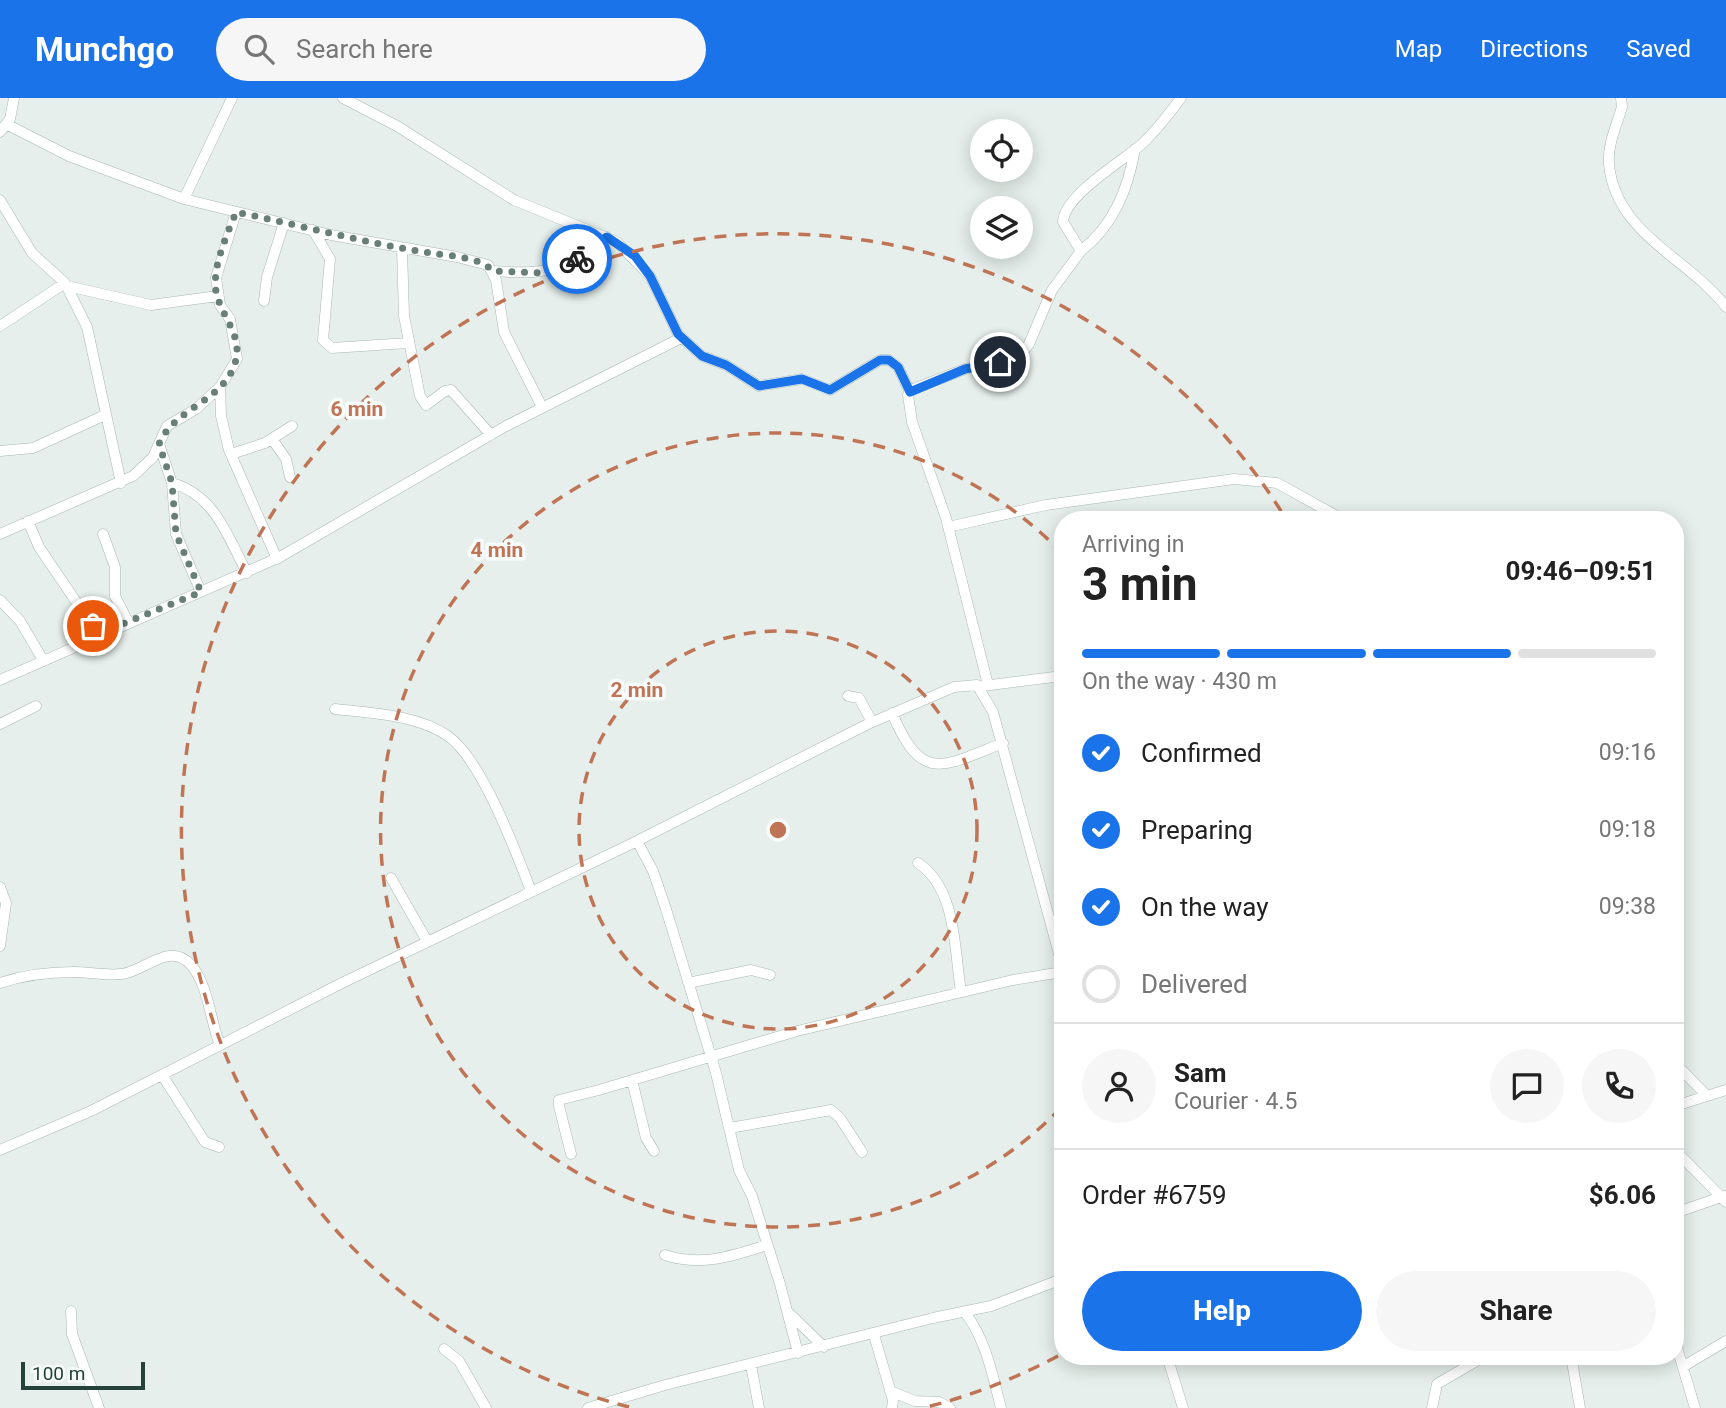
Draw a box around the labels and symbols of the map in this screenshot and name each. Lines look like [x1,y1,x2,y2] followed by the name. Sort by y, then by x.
[542,224,612,294] courier
[970,332,1030,392] pin
[331,397,383,421] text: 6 min
[471,538,523,562] text: 4 min
[63,596,123,656] pin
[611,678,663,702] text: 2 min
[766,818,790,842] centre of rings
[21,1359,145,1391] scale bar

